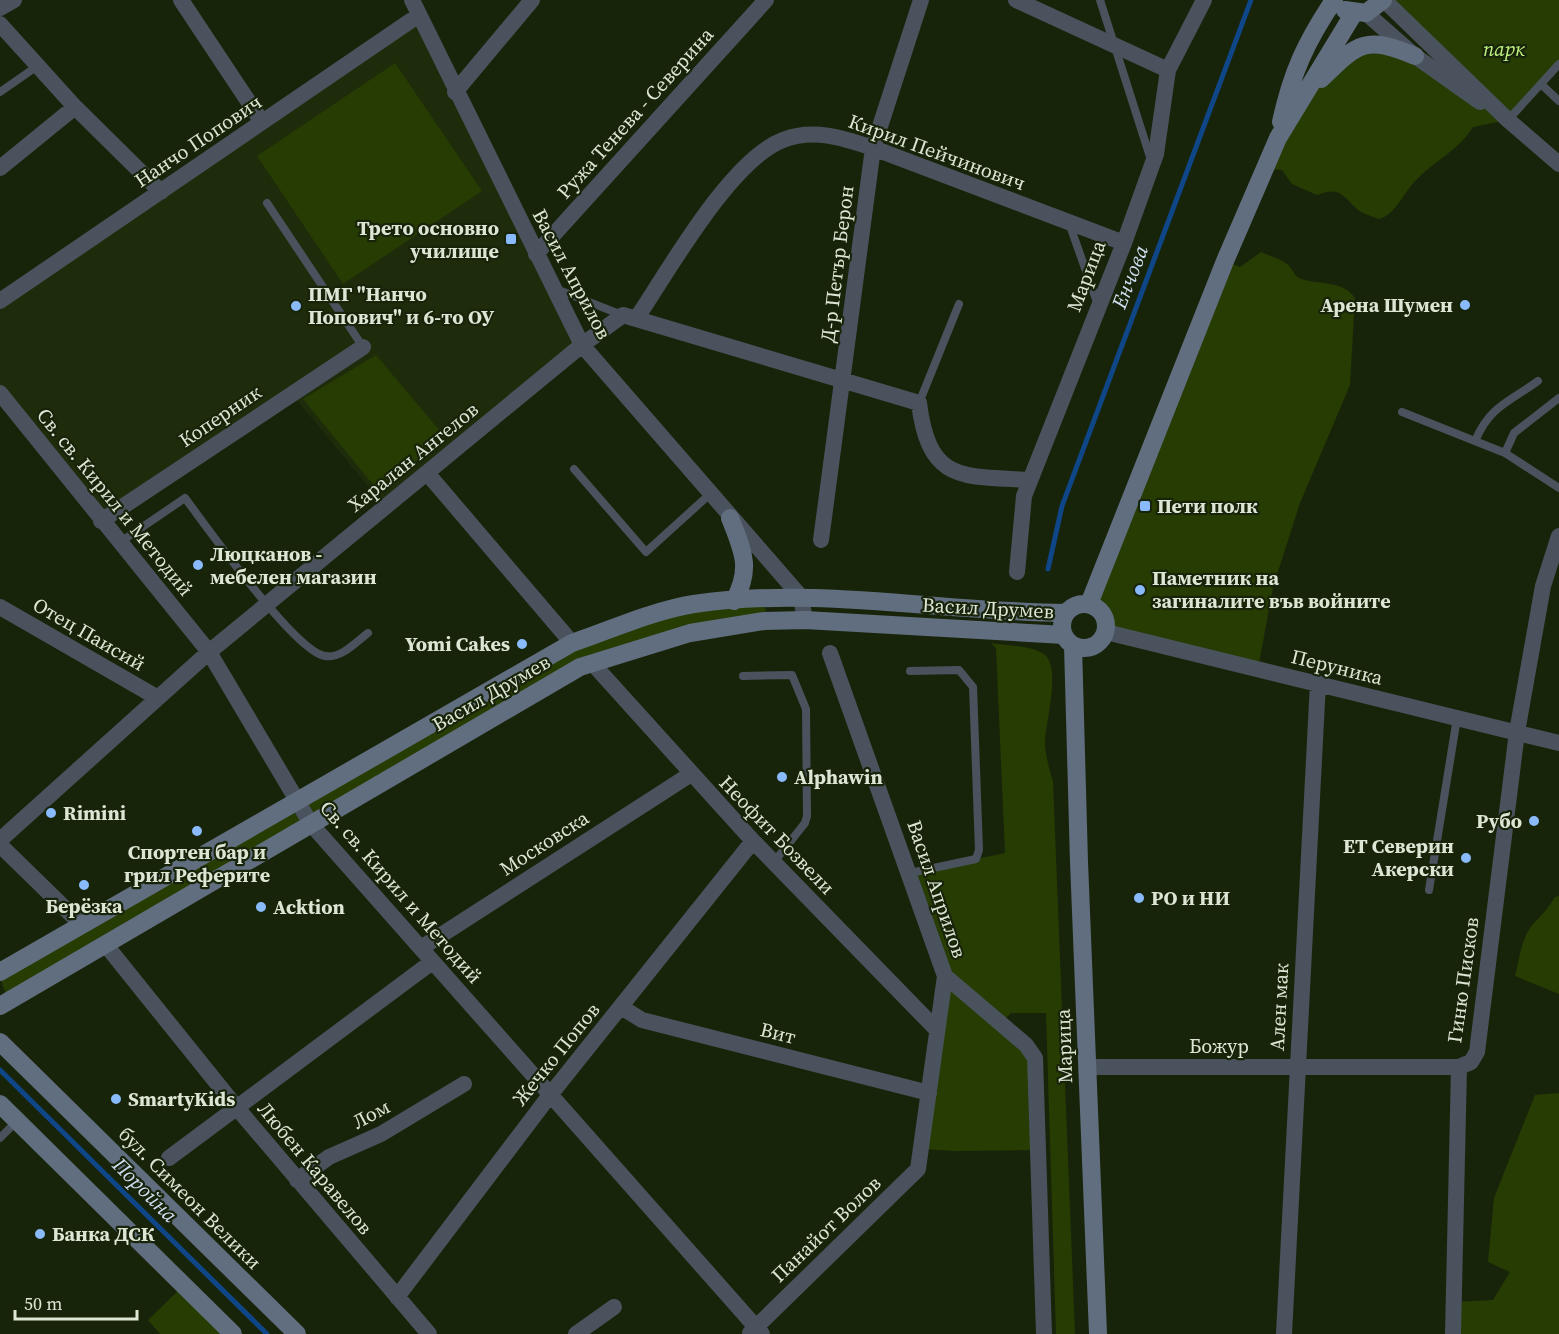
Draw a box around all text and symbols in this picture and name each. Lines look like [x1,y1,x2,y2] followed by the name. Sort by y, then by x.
[550,21,720,205] street label: Ружа Тенева - Северина
[1483,35,1525,63] park label: парк
[129,88,267,194] street label: Нанчо Попович
[845,107,1029,197] street label: Кирил Пейчинович
[813,184,861,344] street label: Д-р Петър Берон
[526,204,618,344] street label: Васил Априлов
[357,214,499,265] place label: Трето основно училище
[504,232,518,246] marker: Трето основно училище
[1060,235,1113,316] street label: Марица
[1104,241,1155,314] water label: Енчова
[308,280,495,331] place label: ПМГ "Нанчо Попович" и 6-то ОУ
[1320,291,1453,319] place label: Арена Шумен
[1458,298,1472,312] marker: Арена Шумен
[289,299,303,313] marker: ПМГ "Нанчо Попович" и 6-то ОУ
[173,378,267,454] street label: Коперник
[342,395,484,519] street label: Харалан Ангелов
[30,402,200,602] street label: Св. св. Кирил и Методий
[1157,492,1258,520] place label: Пети полк
[1138,499,1152,513] marker: Пети полк
[210,540,377,591] place label: Люцканов - мебелен магазин
[191,558,205,572] marker: Люцканов - мебелен магазин
[1152,564,1391,615] place label: Паметник на загиналите във войните
[1133,583,1147,597] marker: Паметник на загиналите във войните
[28,591,150,678] street label: Отец Паисий
[921,591,1055,625] street label: Васил Друмев
[405,630,510,658] place label: Yomi Cakes
[515,637,529,651] marker: Yomi Cakes
[1288,642,1386,692] street label: Перуника
[427,648,555,738] street label: Васил Друмев
[794,763,883,791] place label: Alphawin
[713,769,841,901] street label: Неофит Бозвели
[775,770,789,784] marker: Alphawin
[314,794,489,990] street label: Св. св. Кирил и Методий
[63,799,126,827] place label: Rimini
[494,803,595,882] street label: Московска
[44,806,58,820] marker: Rimini
[1476,807,1522,835] place label: Рубо
[1527,814,1541,828] marker: Рубо
[900,816,974,962] street label: Васил Априлов
[190,824,204,838] marker: Спортен бар и грил Реферите
[1343,832,1454,883] place label: ЕТ Северин Акерски
[124,838,270,889] place label: Спортен бар и грил Реферите
[1459,851,1473,865] marker: ЕТ Северин Акерски
[77,878,91,892] marker: Берёзка
[1151,884,1230,912] place label: РО и НИ
[1132,891,1146,905] marker: РО и НИ
[45,892,123,920] place label: Берёзка
[273,893,345,921] place label: Acktion
[254,900,268,914] marker: Acktion
[1440,915,1486,1045] street label: Гиню Писков
[1263,962,1295,1052] street label: Ален мак
[506,997,606,1111] street label: Жечко Попов
[1049,1007,1079,1084] street label: Марица
[757,1015,799,1051] street label: Вит
[1189,1032,1249,1060] street label: Божур
[128,1085,235,1113] place label: SmartyKids
[109,1092,123,1106] marker: SmartyKids
[347,1092,395,1136] street label: Лом
[251,1096,379,1240] street label: Любен Каравелов
[112,1120,268,1276] street label: бул. Симеон Велики
[106,1150,184,1229] water label: Поройна
[765,1169,887,1289] street label: Панайот Волов
[52,1220,155,1248] place label: Банка ДСК
[33,1227,47,1241] marker: Банка ДСК
[15,1283,136,1321] scale bar
[24,1291,62,1316] text: 50 m

